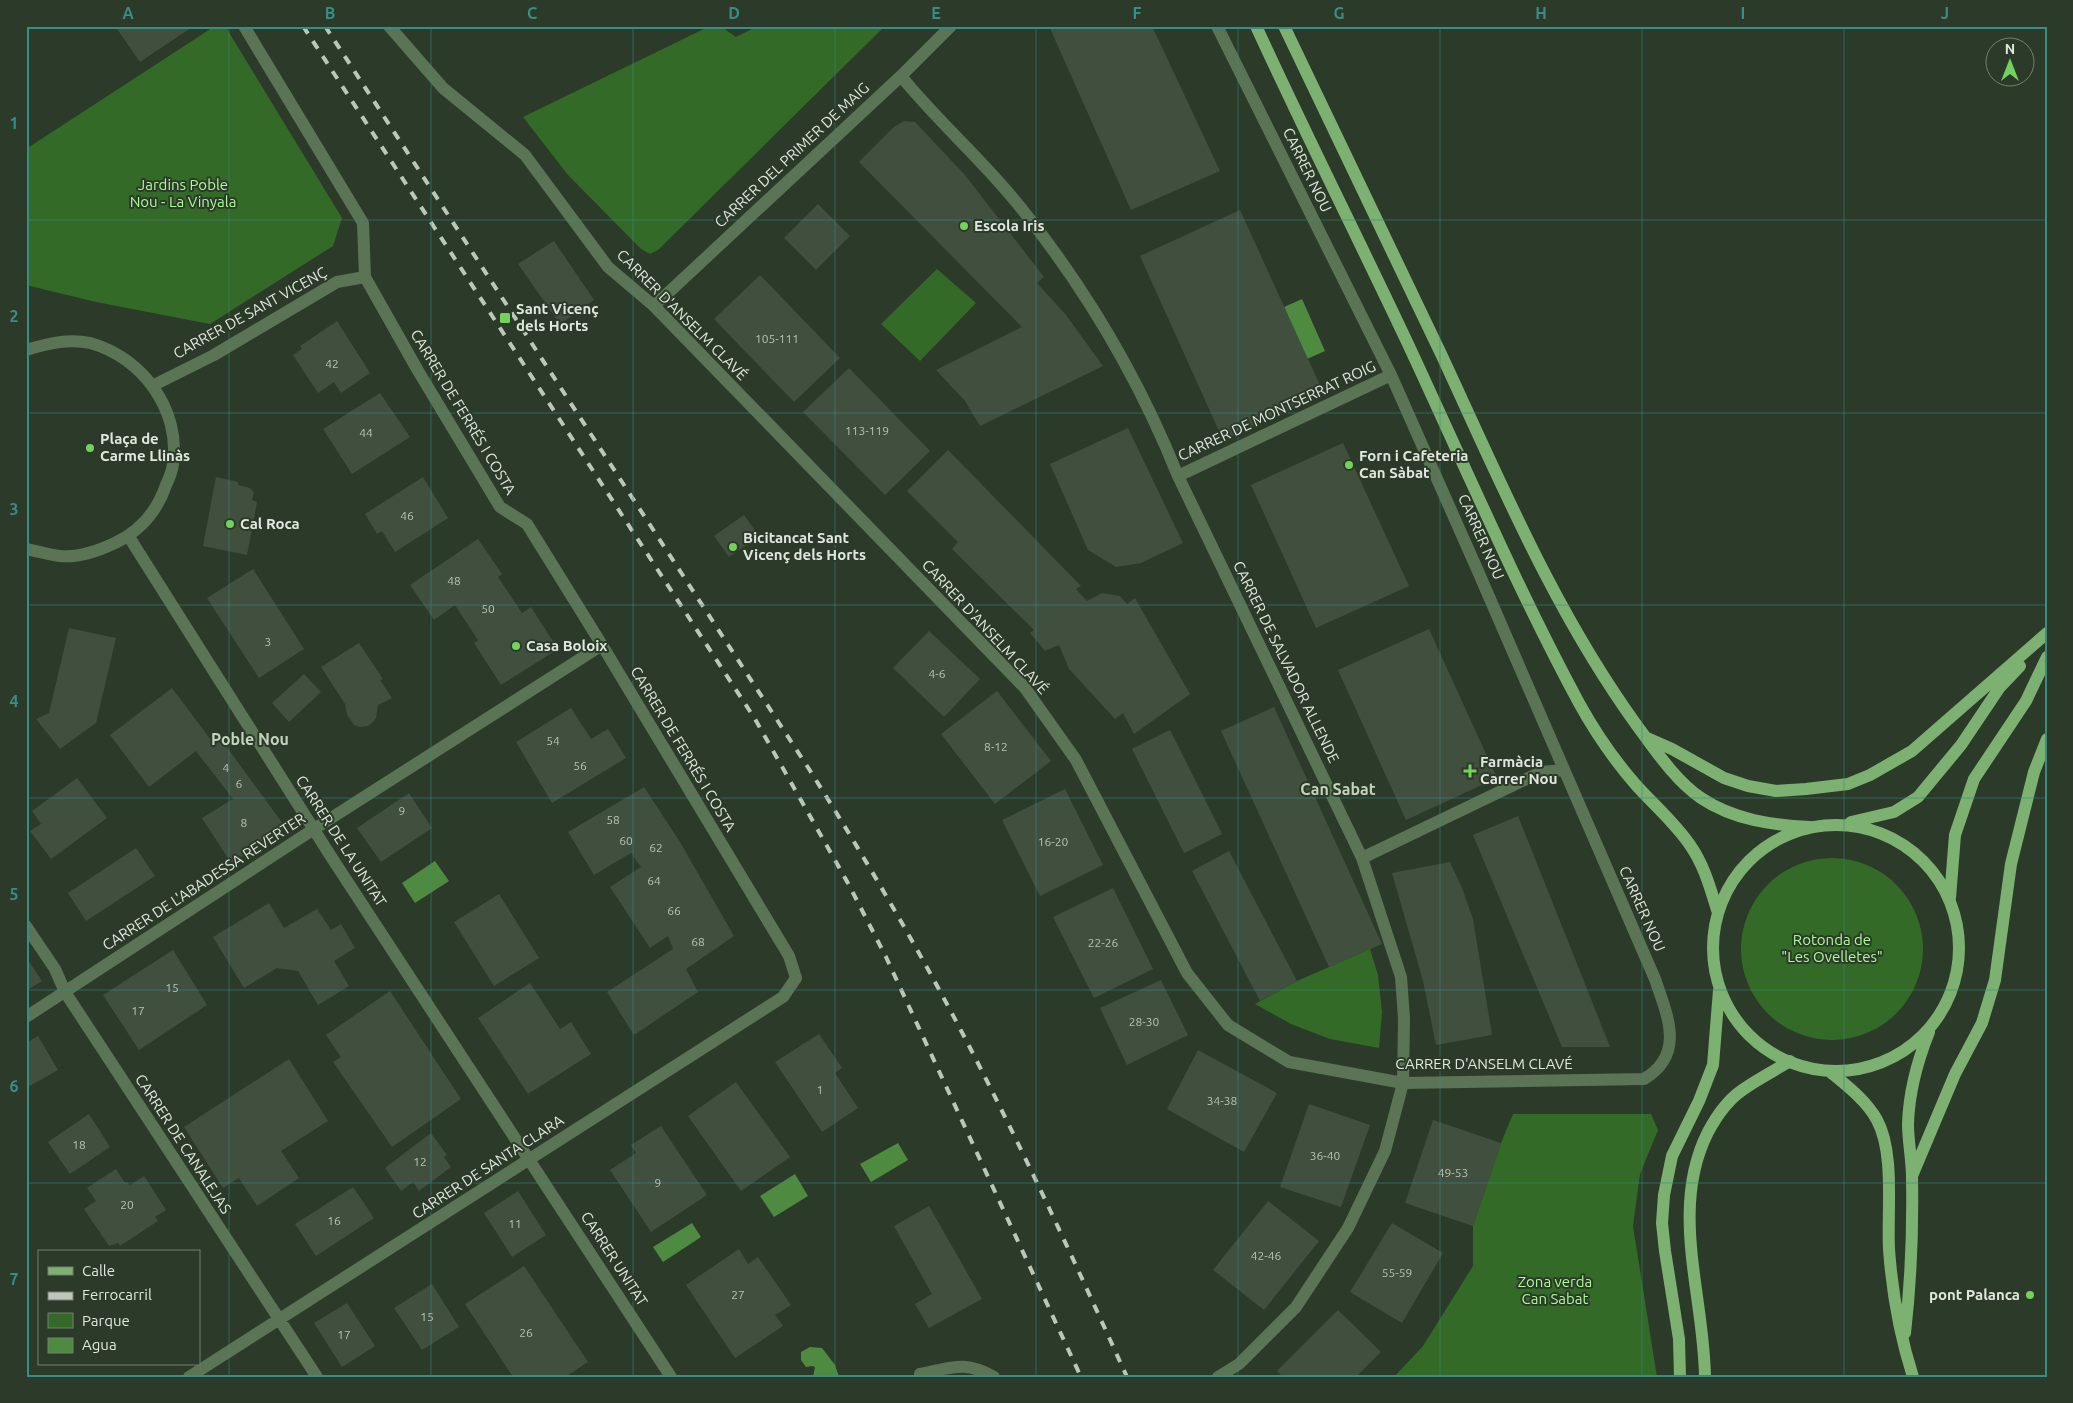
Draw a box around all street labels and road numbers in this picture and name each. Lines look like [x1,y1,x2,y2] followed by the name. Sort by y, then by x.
[711,79,872,231] street label: CARRER DEL PRIMER DE MAIG
[1280,125,1335,215] street label: CARRER NOU
[614,246,751,383] street label: CARRER D'ANSELM CLAVÉ
[170,263,329,362] street label: CARRER DE SANT VICENÇ
[407,326,520,498] street label: CARRER DE FERRÉS I COSTA
[1175,357,1378,464] street label: CARRER DE MONTSERRAT ROIG
[1455,491,1508,582] street label: CARRER NOU
[919,556,1052,697] street label: CARRER D'ANSELM CLAVÉ
[1230,558,1343,765] street label: CARRER DE SALVADOR ALLENDE
[627,663,740,835] street label: CARRER DE FERRÉS I COSTA
[293,772,390,910] street label: CARRER DE LA UNITAT
[99,810,308,954] street label: CARRER DE L'ABADESSA REVERTER
[1616,863,1669,954] street label: CARRER NOU
[1395,1055,1573,1072] street label: CARRER D'ANSELM CLAVÉ
[132,1071,235,1217] street label: CARRER DE CANALEJAS
[409,1111,567,1222] street label: CARRER DE SANTA CLARA
[578,1208,652,1310] street label: CARRER UNITAT

